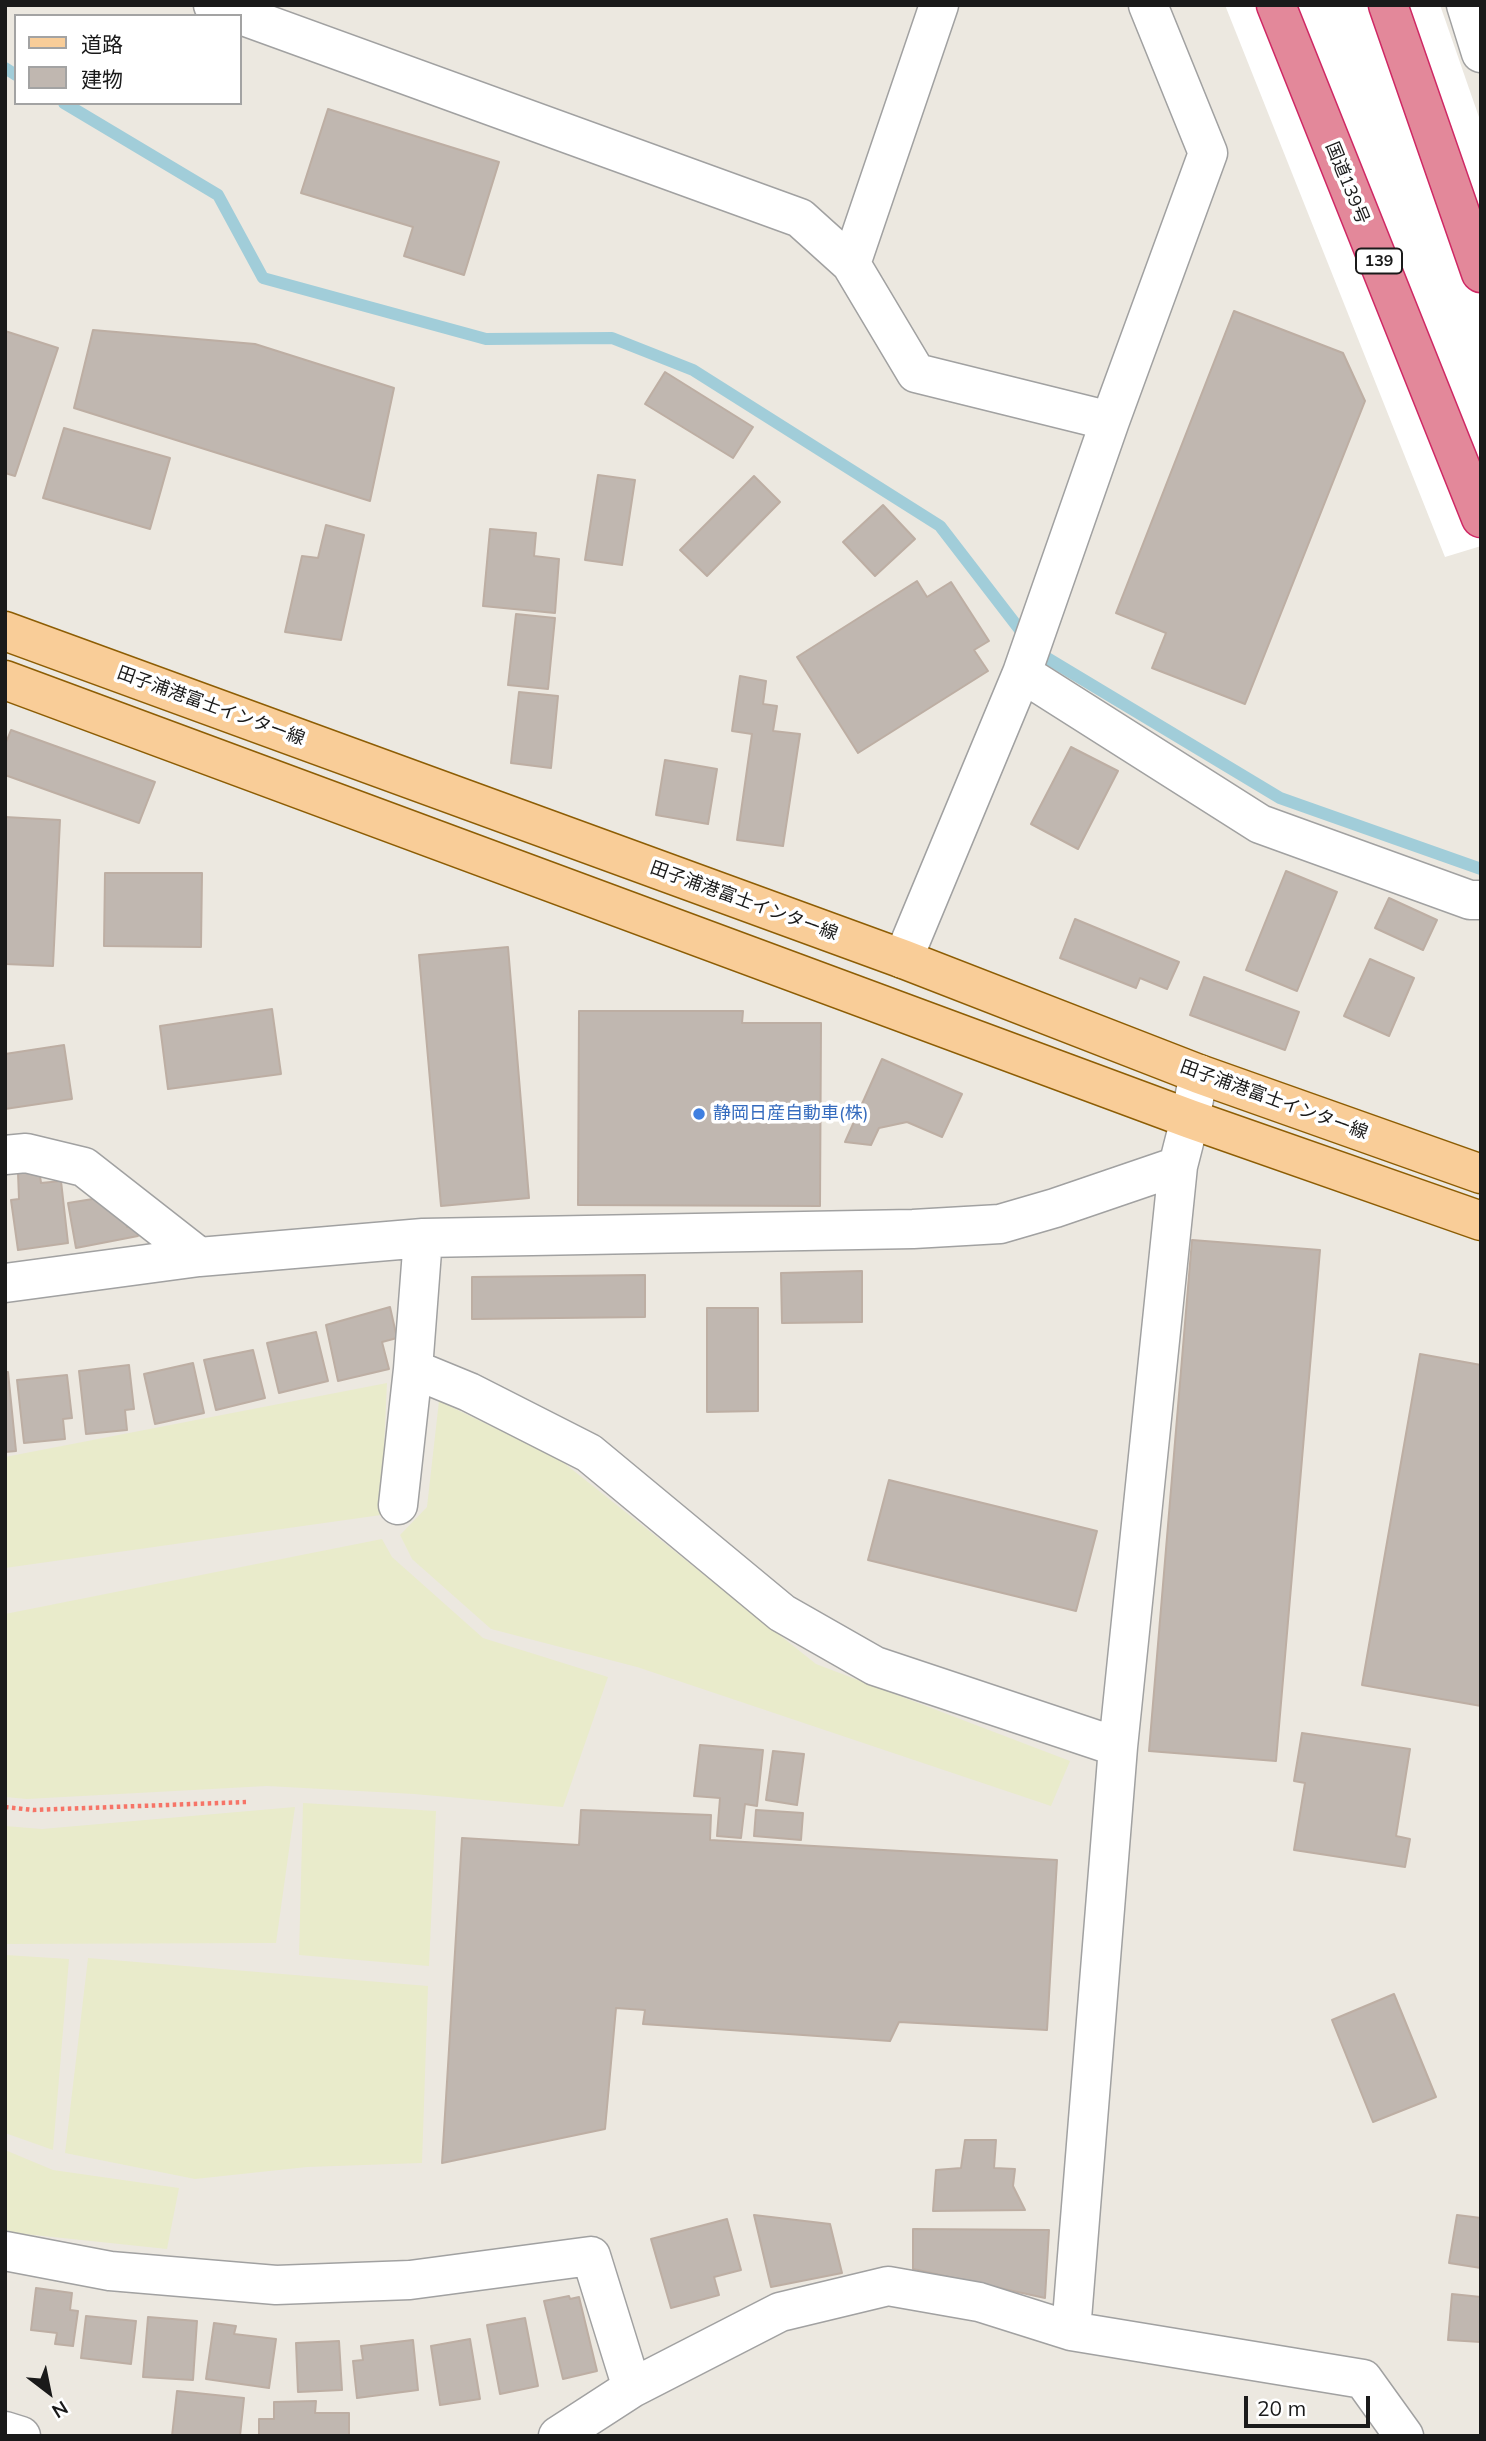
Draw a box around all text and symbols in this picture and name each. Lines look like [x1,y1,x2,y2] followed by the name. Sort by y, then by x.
[14,14,242,105] legend
[81,31,123,57] text: 道路
[81,66,123,92] text: 建物
[1321,139,1373,227] street label: 国道139号
[1356,248,1402,274] road number: 139
[114,662,308,750] street label: 田子浦港富士インター線
[647,857,841,945] street label: 田子浦港富士インター線
[1177,1056,1371,1144] street label: 田子浦港富士インター線
[713,1103,868,1125] place label: 静岡日産自動車(株)
[691,1106,707,1122] marker: 静岡日産自動車(株)
[14,2357,84,2427] north arrow
[1248,2382,1374,2426] scale bar
[1257,2395,1306,2421] text: 20 m
[48,2396,73,2424] text: N

